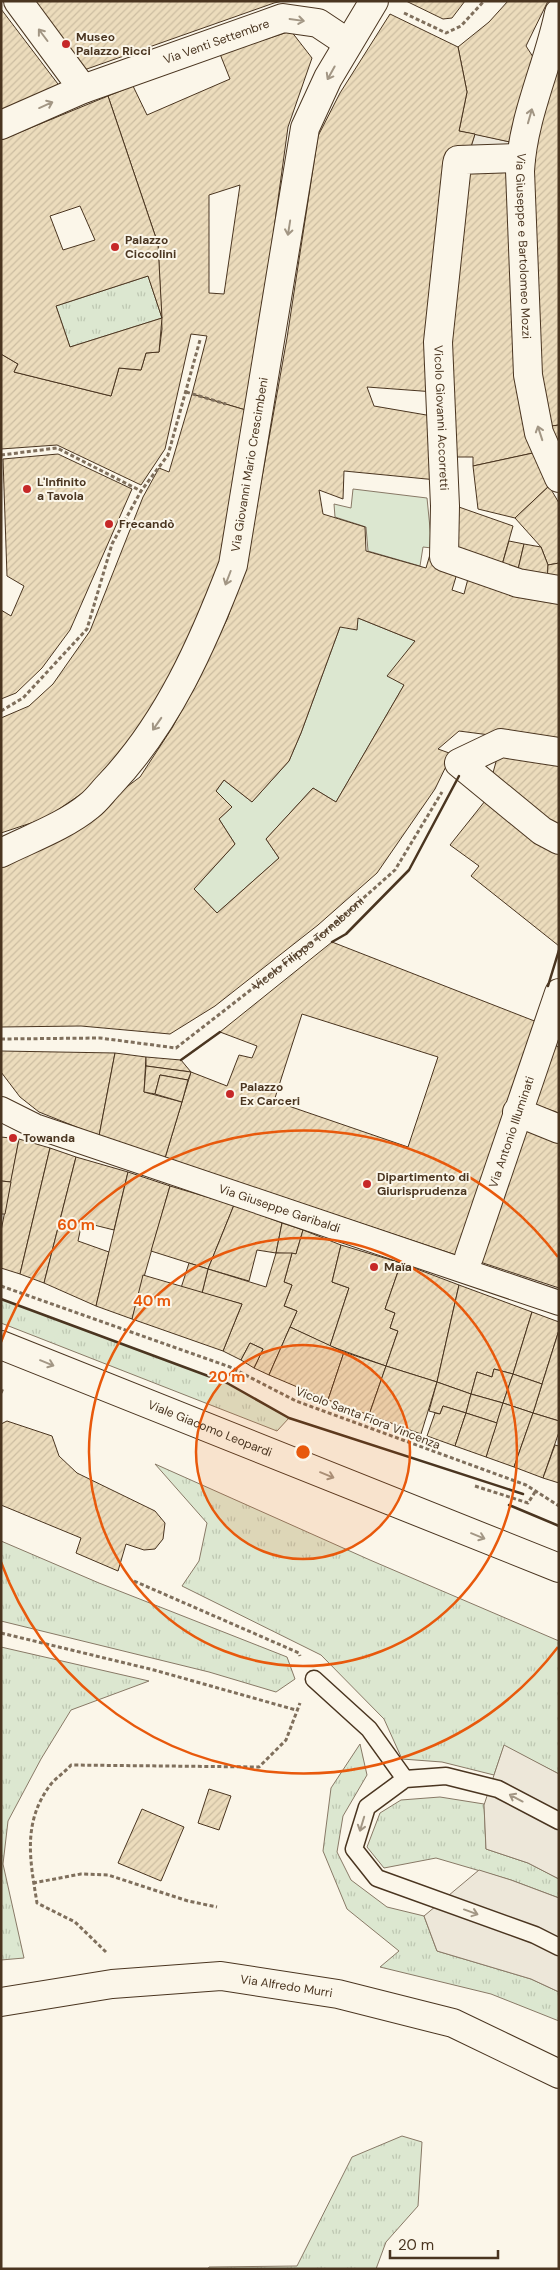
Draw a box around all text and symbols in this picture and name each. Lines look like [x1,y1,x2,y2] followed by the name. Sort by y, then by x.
[161,15,272,68] street label: Via Venti Settembre
[289,15,305,25] one-way arrow
[38,29,49,42] one-way arrow
[76,29,151,59] place label: Museo Palazzo Ricci
[60,38,72,50] marker: Museo Palazzo Ricci
[326,65,336,80] one-way arrow
[38,100,53,110] one-way arrow
[526,108,535,124] one-way arrow
[512,152,535,339] street label: Via Giuseppe e Bartolomeo Mozzi
[283,220,293,236] one-way arrow
[125,232,176,262] place label: Palazzo Ciccolini
[109,241,121,253] marker: Palazzo Ciccolini
[430,345,452,491] street label: Vicolo Giovanni Accorretti
[227,376,272,553] street label: Via Giovanni Mario Crescimbeni
[535,426,544,441] one-way arrow
[37,474,86,504] place label: L'Infinito a Tavola
[21,483,33,495] marker: L'Infinito a Tavola
[119,516,175,532] place label: Frecandò
[103,518,115,530] marker: Frecandò
[223,570,232,585] one-way arrow
[152,716,162,730] one-way arrow
[249,893,368,994] street label: Vicolo Filippo Tornabuoni
[485,1074,538,1190] street label: Via Antonio Illuminati
[240,1079,300,1109] place label: Palazzo Ex Carceri
[224,1088,236,1100] marker: Palazzo Ex Carceri
[23,1130,75,1146] place label: Towanda
[7,1132,19,1144] marker: Towanda
[377,1169,469,1199] place label: Dipartimento di Giurisprudenza
[361,1178,373,1190] marker: Dipartimento di Giurisprudenza
[216,1181,343,1237] street label: Via Giuseppe Garibaldi
[57,1215,95,1235] text: 60 m
[384,1259,412,1275] place label: Maïa
[368,1261,380,1273] marker: Maïa
[133,1291,171,1311] text: 40 m
[39,1360,54,1369] one-way arrow
[209,1367,245,1387] text: 20 m
[293,1383,443,1453] street label: Vicolo Santa Fiora Vincenza
[145,1396,275,1461] street label: Viale Giacomo Leopardi
[294,1443,312,1461] centre of rings
[320,1472,335,1481] one-way arrow
[471,1532,486,1541] one-way arrow
[508,1793,523,1803] one-way arrow
[356,1816,366,1832] one-way arrow
[463,1908,478,1917] one-way arrow
[239,1971,334,2001] street label: Via Alfredo Murri
[390,2228,498,2260] scale bar
[398,2235,434,2255] text: 20 m

